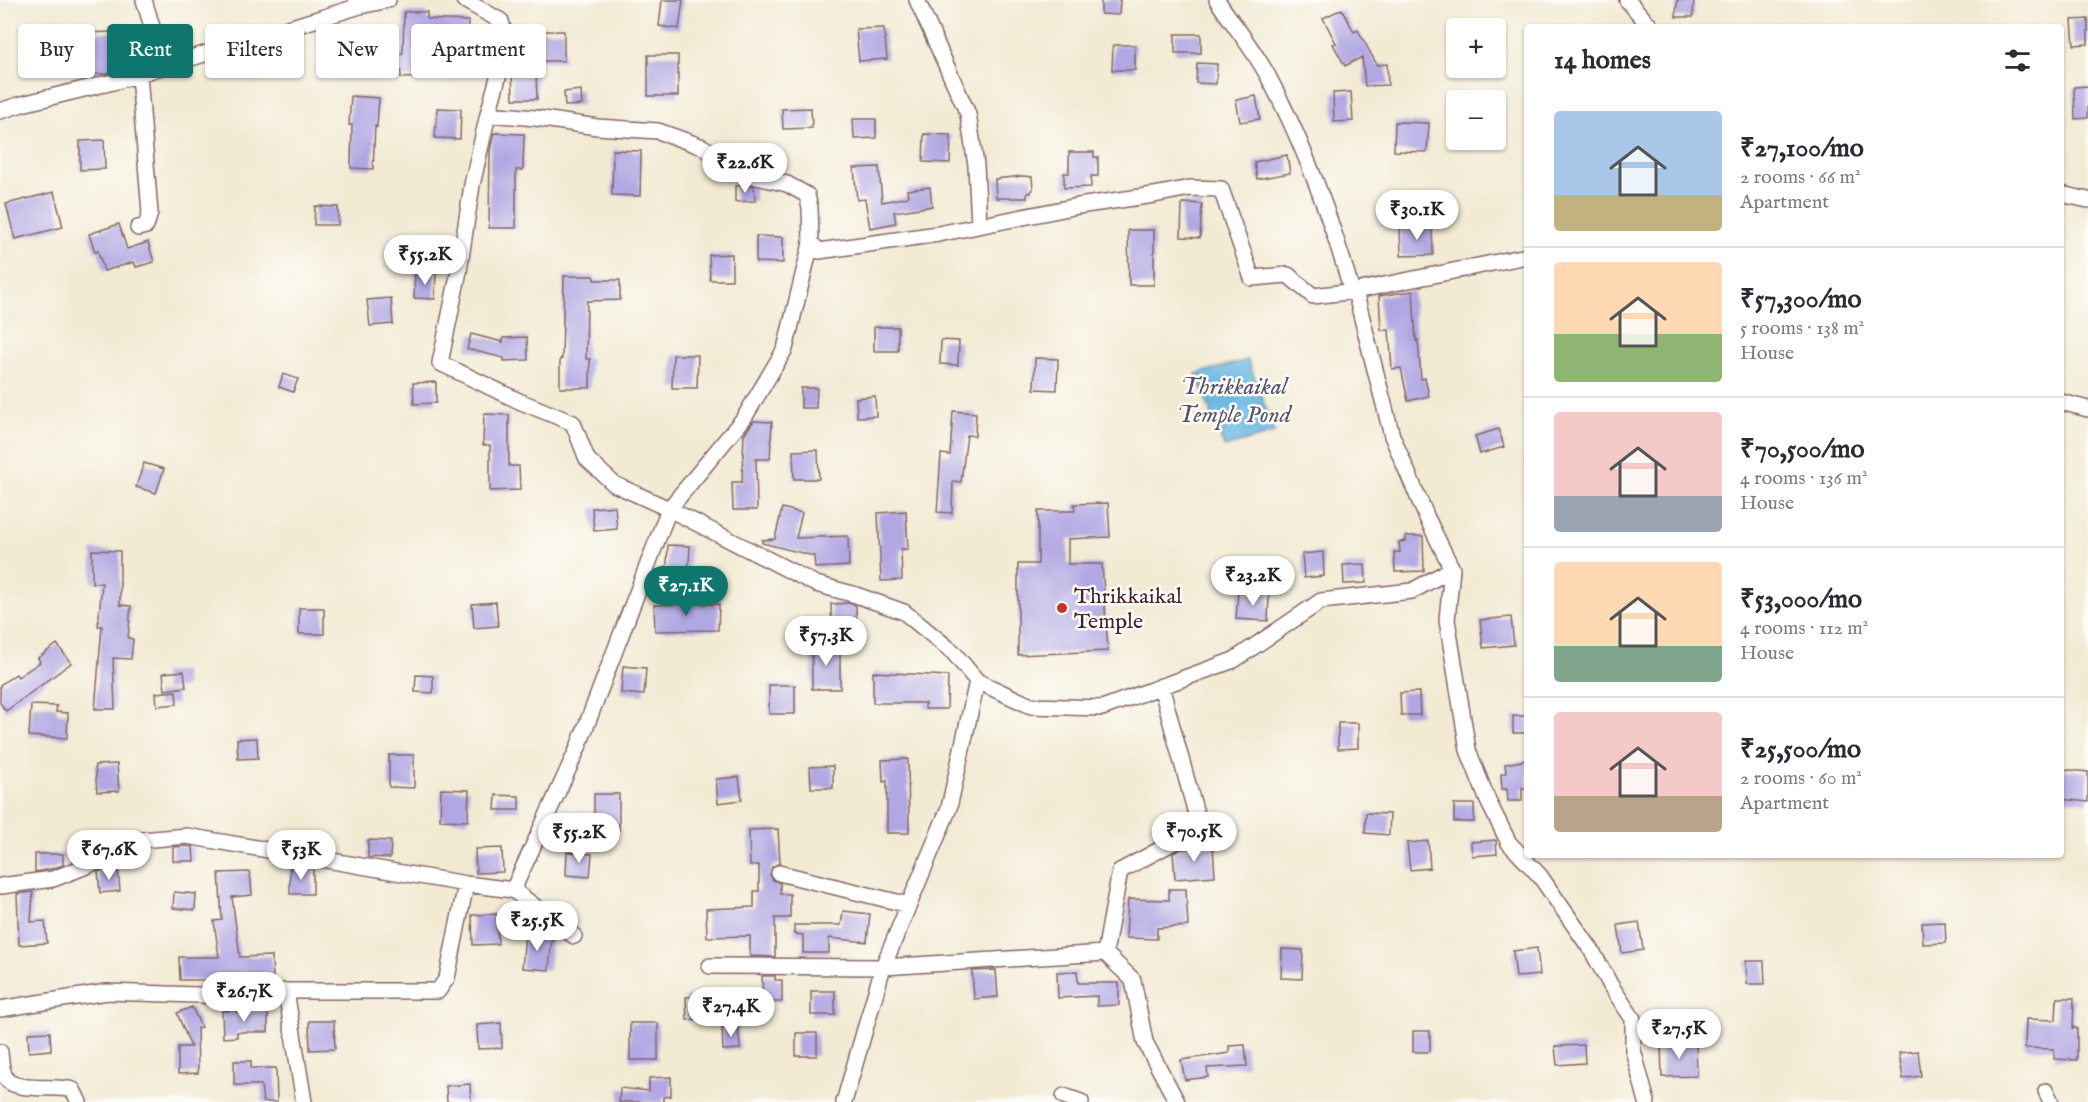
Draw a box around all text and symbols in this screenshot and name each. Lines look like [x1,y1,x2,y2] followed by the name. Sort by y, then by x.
[1446,18,1506,150] map controls
[1446,18,1506,78] button: +
[18,24,95,78] chip: Buy
[107,24,193,78] chip: Rent
[205,24,304,78] chip: Filters
[316,24,399,78] chip: New
[411,24,546,78] chip: Apartment
[1554,44,1651,77] text: 14 homes
[2001,44,2034,77] icon: filters
[1446,90,1506,150] button: −
[1740,132,1864,165] text: ₹27,100/mo
[1602,135,1674,207] icon: home
[696,143,794,194] pin: ₹22.6K
[716,150,774,175] text: ₹22.6K
[1740,165,1861,190] text: 2 rooms · 66 m²
[1368,190,1466,241] pin: ₹30.1K
[1740,190,1829,215] text: Apartment
[1390,197,1444,222] text: ₹30.1K
[376,235,474,286] pin: ₹55.2K
[398,242,452,267] text: ₹55.2K
[1740,283,1862,316] text: ₹57,300/mo
[1602,286,1674,358] icon: home
[1740,316,1864,341] text: 5 rooms · 138 m²
[1740,341,1794,366] text: House
[1177,372,1293,431] water label: Thrikkaikal Temple Pond
[1740,433,1864,466] text: ₹70,500/mo
[1602,436,1674,508] icon: home
[1740,466,1867,491] text: 4 rooms · 136 m²
[1740,491,1794,516] text: House
[1204,556,1302,607] pin: ₹23.2K
[1225,563,1281,588] text: ₹23.2K
[637,566,735,617] pin: ₹27.1K
[658,573,714,598] text: ₹27.1K
[1074,583,1182,636] place label: Thrikkaikal Temple
[1740,583,1862,616] text: ₹53,000/mo
[1602,586,1674,658] icon: home
[1055,601,1069,615] marker: Thrikkaikal Temple
[777,616,875,667] pin: ₹57.3K
[1740,616,1868,641] text: 4 rooms · 112 m²
[799,623,853,648] text: ₹57.3K
[1740,641,1794,666] text: House
[1740,733,1861,766] text: ₹25,500/mo
[1602,736,1674,808] icon: home
[1740,766,1862,791] text: 2 rooms · 60 m²
[1740,791,1829,816] text: Apartment
[1145,812,1243,863] pin: ₹70.5K
[530,813,628,864] pin: ₹55.2K
[1166,819,1222,844] text: ₹70.5K
[552,820,606,845] text: ₹55.2K
[60,830,158,881] pin: ₹67.6K
[265,830,337,881] pin: ₹53K
[81,837,137,862] text: ₹67.6K
[281,837,321,862] text: ₹53K
[488,901,586,952] pin: ₹25.5K
[510,908,564,933] text: ₹25.5K
[195,972,293,1023] pin: ₹26.7K
[216,979,272,1004] text: ₹26.7K
[682,987,780,1038] pin: ₹27.4K
[702,994,760,1019] text: ₹27.4K
[1630,1009,1728,1060] pin: ₹27.5K
[1651,1016,1707,1041] text: ₹27.5K

